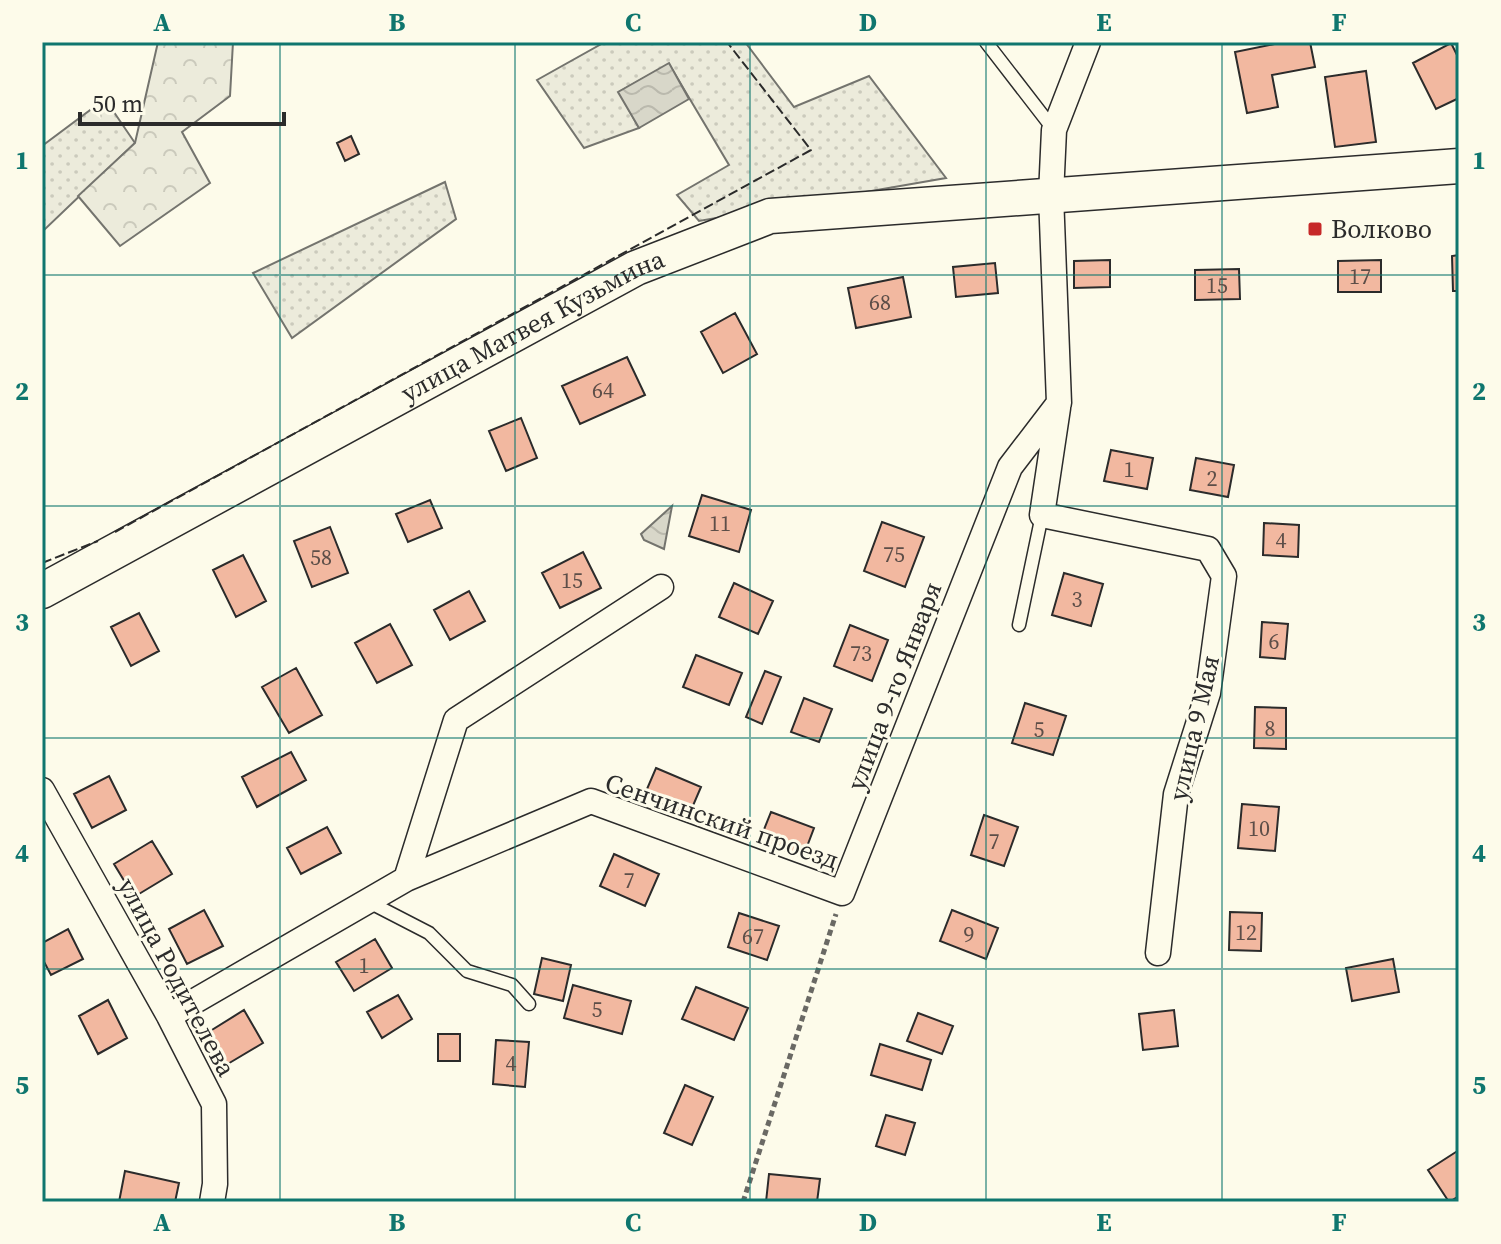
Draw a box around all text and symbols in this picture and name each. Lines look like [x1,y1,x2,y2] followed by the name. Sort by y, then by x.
[153,4,171,40] text: A
[389,4,406,40] text: B
[625,4,641,40] text: C
[859,4,877,40] text: D
[1096,4,1112,40] text: E
[1331,4,1347,40] text: F
[80,76,284,126] scale bar
[92,87,143,120] text: 50 m
[15,142,29,178] text: 1
[1472,142,1486,178] text: 1
[1331,211,1432,247] place label: Волково
[1306,220,1324,238] marker: Волково
[394,240,670,411] street label: улица Матвея Кузьмина
[1349,261,1371,291] house number: 17
[1206,270,1228,300] house number: 15
[869,287,891,317] house number: 68
[15,373,29,409] text: 2
[1472,373,1486,409] text: 2
[592,375,614,405] house number: 64
[1123,454,1135,484] house number: 1
[1206,463,1218,493] house number: 2
[709,508,731,538] house number: 11
[1275,525,1287,555] house number: 4
[883,539,905,569] house number: 75
[310,542,332,572] house number: 58
[561,565,583,595] house number: 15
[838,577,950,795] street label: улица 9-го Января
[1071,584,1083,614] house number: 3
[15,604,29,640] text: 3
[1472,604,1486,640] text: 3
[1268,626,1280,656] house number: 6
[850,638,872,668] house number: 73
[1160,652,1228,804] street label: улица 9 Мая
[1264,713,1276,743] house number: 8
[1033,714,1045,744] house number: 5
[600,764,844,878] street label: Сенчинский проезд
[1248,813,1270,843] house number: 10
[988,826,1000,856] house number: 7
[15,835,29,871] text: 4
[1472,835,1486,871] text: 4
[623,865,635,895] house number: 7
[109,871,245,1083] street label: улица Родителева
[1235,917,1257,947] house number: 12
[963,919,975,949] house number: 9
[742,921,764,951] house number: 67
[358,950,370,980] house number: 1
[591,994,603,1024] house number: 5
[505,1048,517,1078] house number: 4
[15,1067,29,1103] text: 5
[1472,1067,1486,1103] text: 5
[153,1204,171,1240] text: A
[389,1204,406,1240] text: B
[625,1204,641,1240] text: C
[859,1204,877,1240] text: D
[1096,1204,1112,1240] text: E
[1331,1204,1347,1240] text: F

